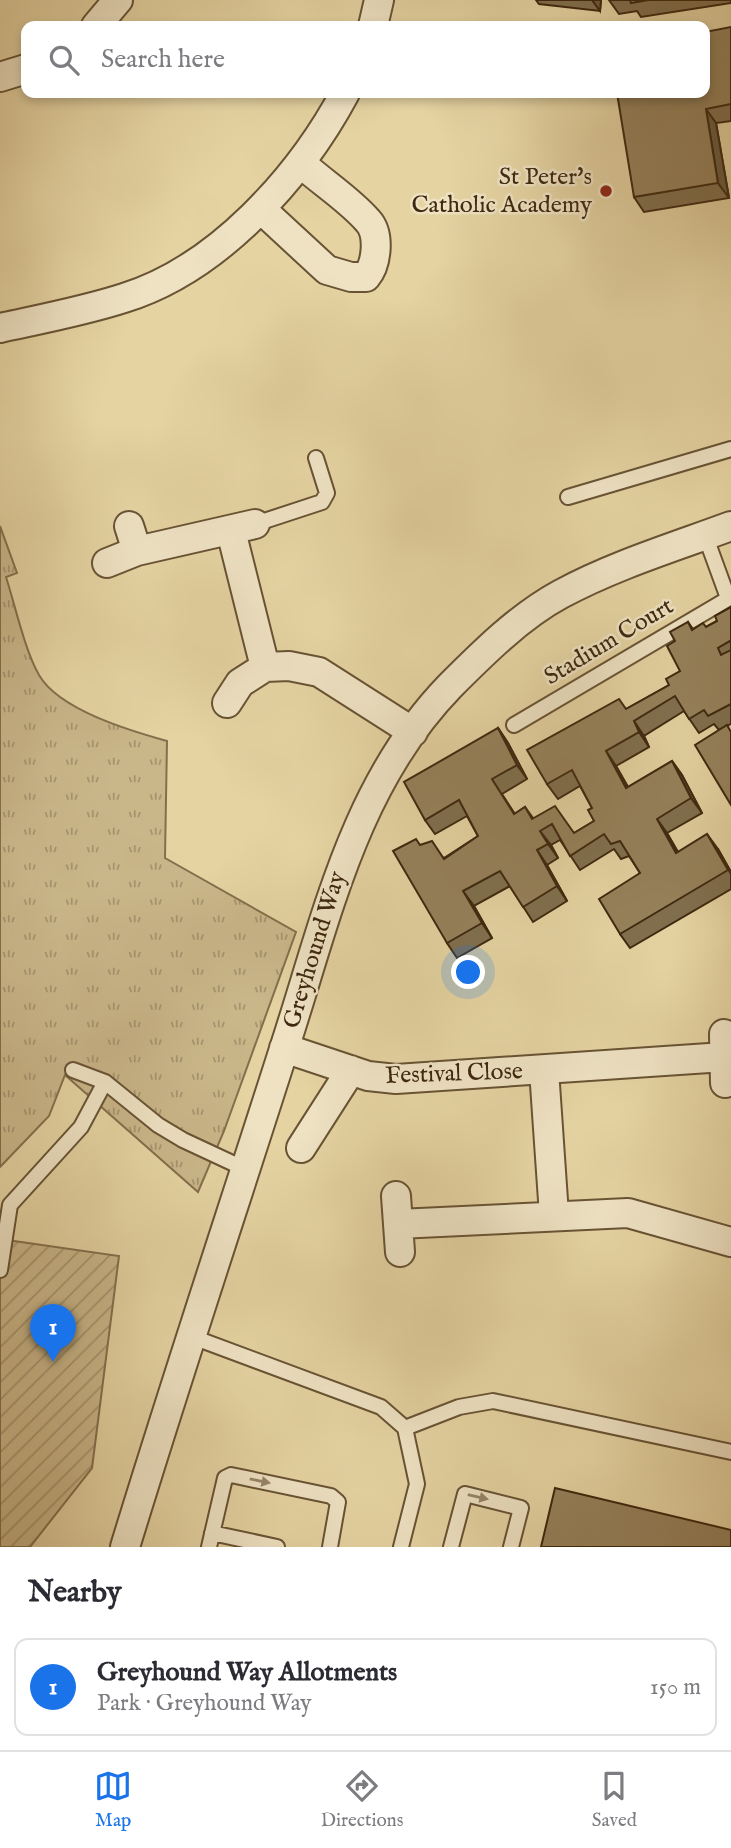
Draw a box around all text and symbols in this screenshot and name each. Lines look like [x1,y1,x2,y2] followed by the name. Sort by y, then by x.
[21,21,710,98] search box
[45,41,83,79] icon: search
[101,43,225,76] text: Search here
[411,162,592,221] place label: St Peter's Catholic Academy
[598,183,614,199] marker: St Peter's Catholic Academy
[539,591,679,693] street label: Stadium Court
[276,868,354,1032] street label: Greyhound Way
[451,955,485,989] your location
[385,1056,523,1092] street label: Festival Close
[30,1304,76,1362] pin: 1
[249,1476,271,1487] one-way arrow
[467,1492,489,1503] one-way arrow
[28,1574,121,1612] text: Nearby
[97,1656,397,1689] text: Greyhound Way Allotments
[49,1673,57,1702] text: 1
[650,1673,701,1702] text: 150 m
[97,1689,312,1718] text: Park · Greyhound Way
[94,1767,132,1833] tab: Map
[321,1767,403,1833] tab: Directions
[592,1767,637,1833] tab: Saved

